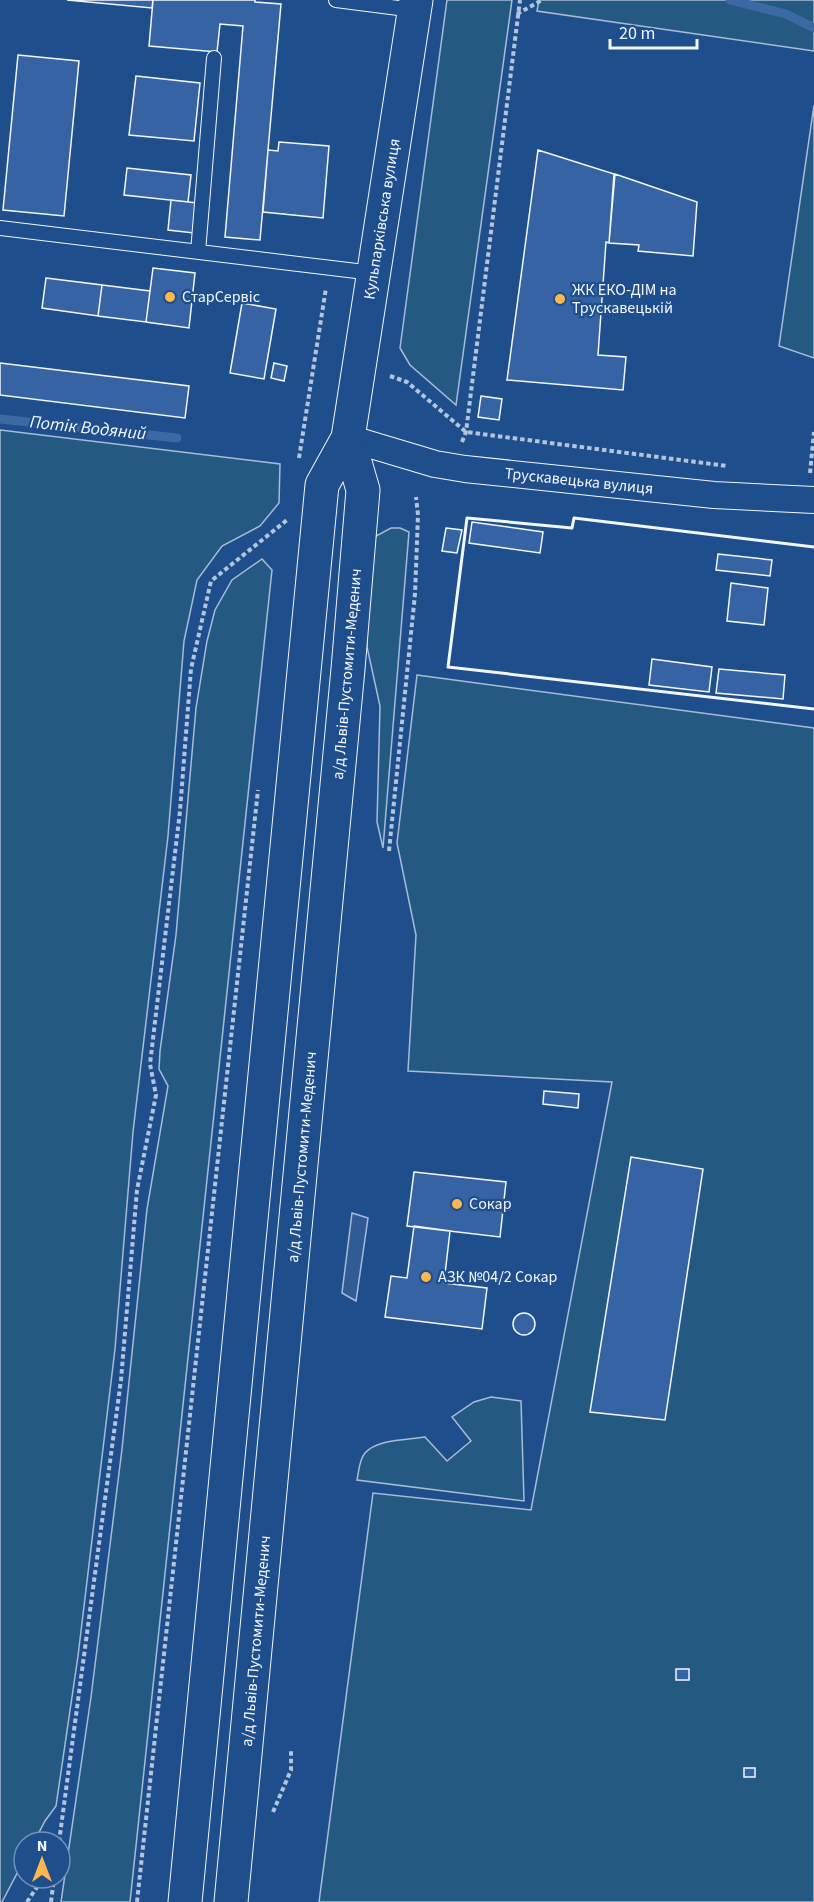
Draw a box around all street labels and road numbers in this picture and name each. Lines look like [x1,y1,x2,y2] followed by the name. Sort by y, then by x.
[358,137,406,301] street label: Кульпарківська вулиця
[504,462,654,500] street label: Трускавецька вулиця
[327,567,367,781] street label: а/д Львів-Пустомити-Меденич
[282,1050,322,1264] street label: а/д Львів-Пустомити-Меденич
[236,1534,276,1748] street label: а/д Львів-Пустомити-Меденич

